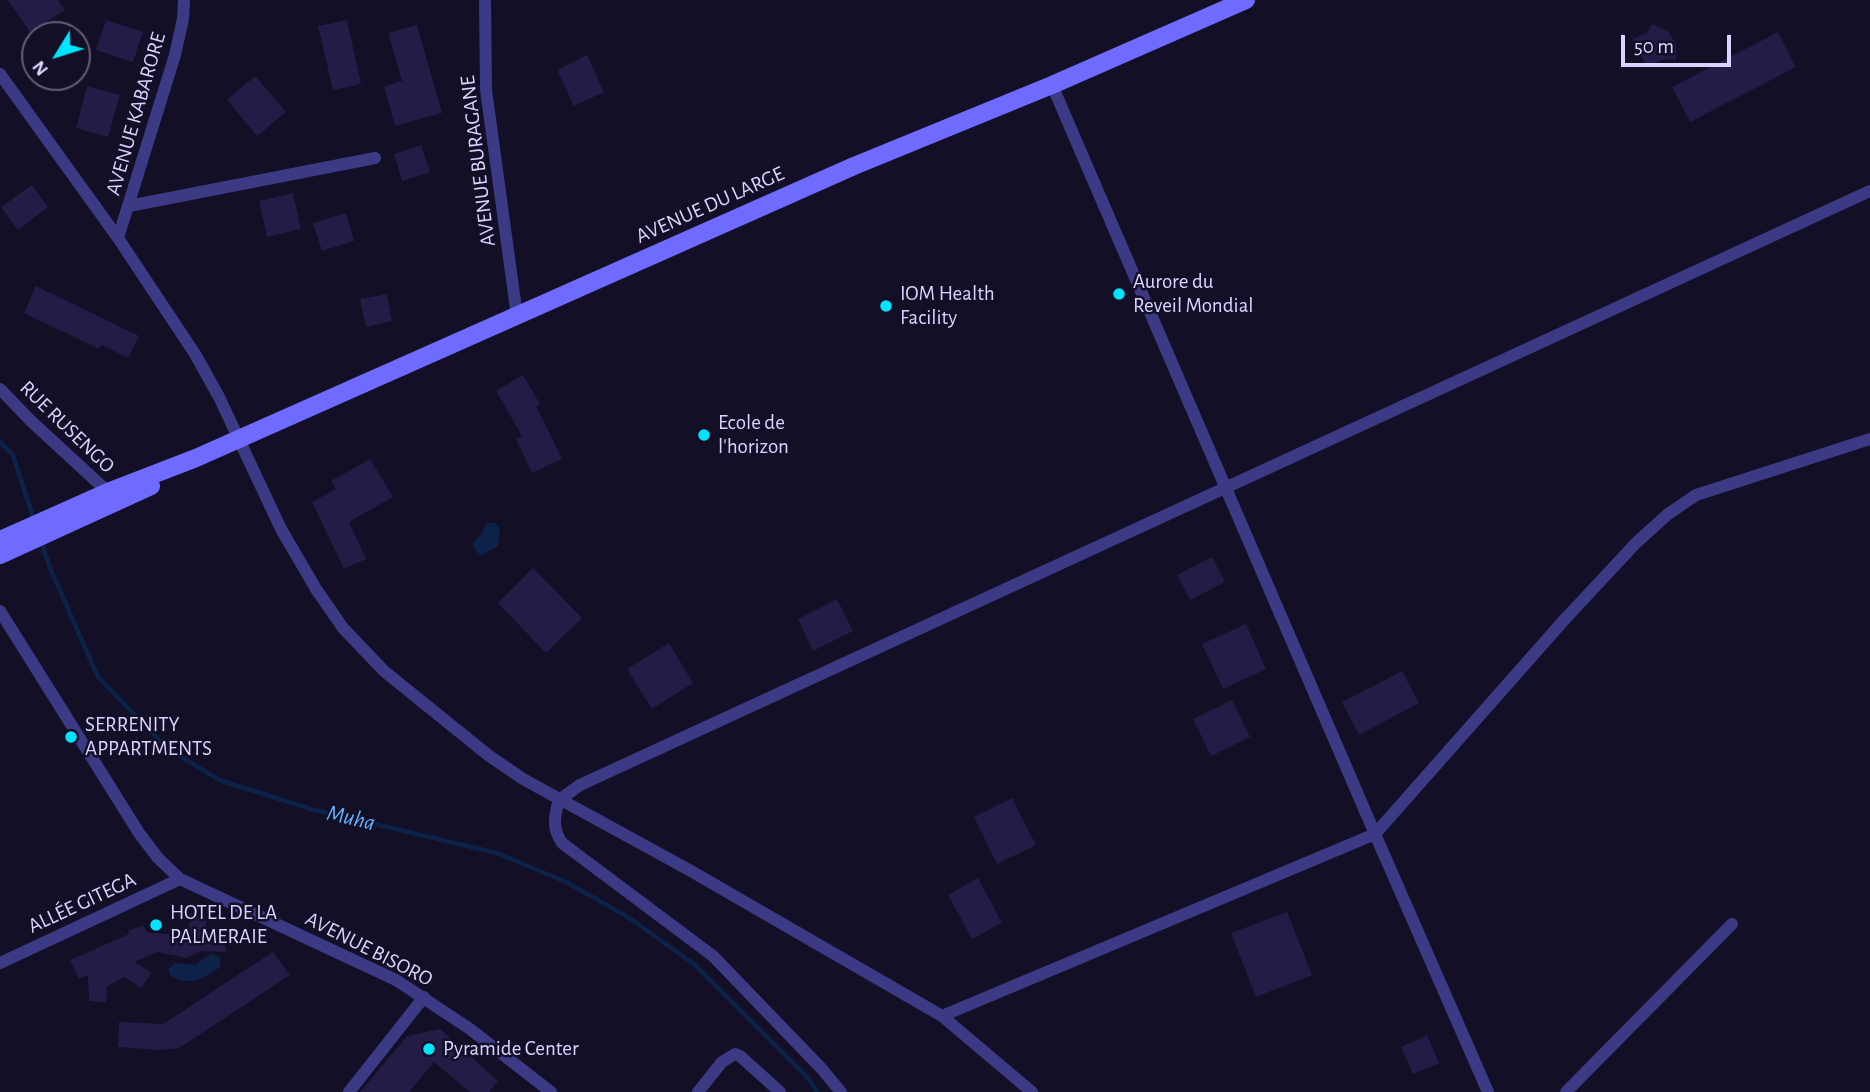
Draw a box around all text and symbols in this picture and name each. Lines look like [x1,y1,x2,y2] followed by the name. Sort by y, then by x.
[21,21,91,91] north arrow
[1625,21,1735,65] scale bar
[101,30,171,198] street label: AVENUE KABARORE
[1634,36,1674,57] text: 50 m
[29,57,52,79] text: N
[455,74,501,248] street label: AVENUE BURAGANE
[632,161,788,249] street label: AVENUE DU LARGE
[1133,269,1254,319] place label: Aurore du Reveil Mondial
[900,281,995,331] place label: IOM Health Facility
[1111,286,1127,302] marker: Aurore du Reveil Mondial
[878,298,894,314] marker: IOM Health Facility
[14,375,120,479] street label: RUE RUSENGO
[718,410,789,460] place label: Ecole de l'horizon
[696,427,712,443] marker: Ecole de l'horizon
[85,712,212,762] place label: SERRENITY APPARTMENTS
[63,729,79,745] marker: SERRENITY APPARTMENTS
[324,799,378,837] water label: Muha
[24,867,140,939] street label: ALLÉE GITEGA
[170,900,277,950] place label: HOTEL DE LA PALMERAIE
[301,906,437,992] street label: AVENUE BISORO
[148,917,164,933] marker: HOTEL DE LA PALMERAIE
[443,1036,579,1062] place label: Pyramide Center
[421,1041,437,1057] marker: Pyramide Center

